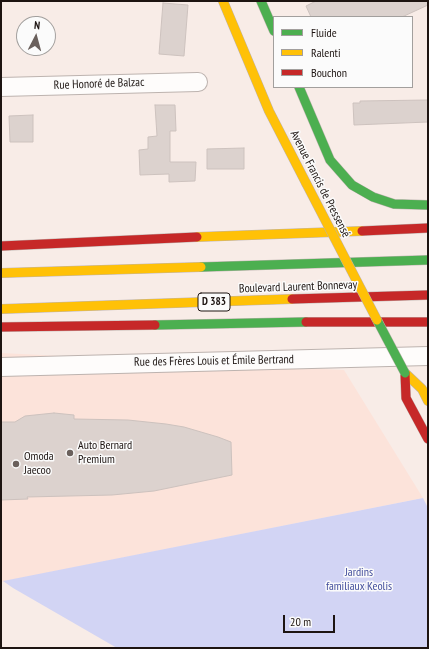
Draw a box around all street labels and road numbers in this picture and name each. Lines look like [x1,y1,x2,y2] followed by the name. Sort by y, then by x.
[53,75,145,93] street label: Rue Honoré de Balzac
[287,128,353,240] street label: Avenue Francis de Pressensé
[239,278,357,296] street label: Boulevard Laurent Bonnevay
[198,293,230,311] road number: D 383
[134,352,294,370] street label: Rue des Frères Louis et Émile Bertrand

